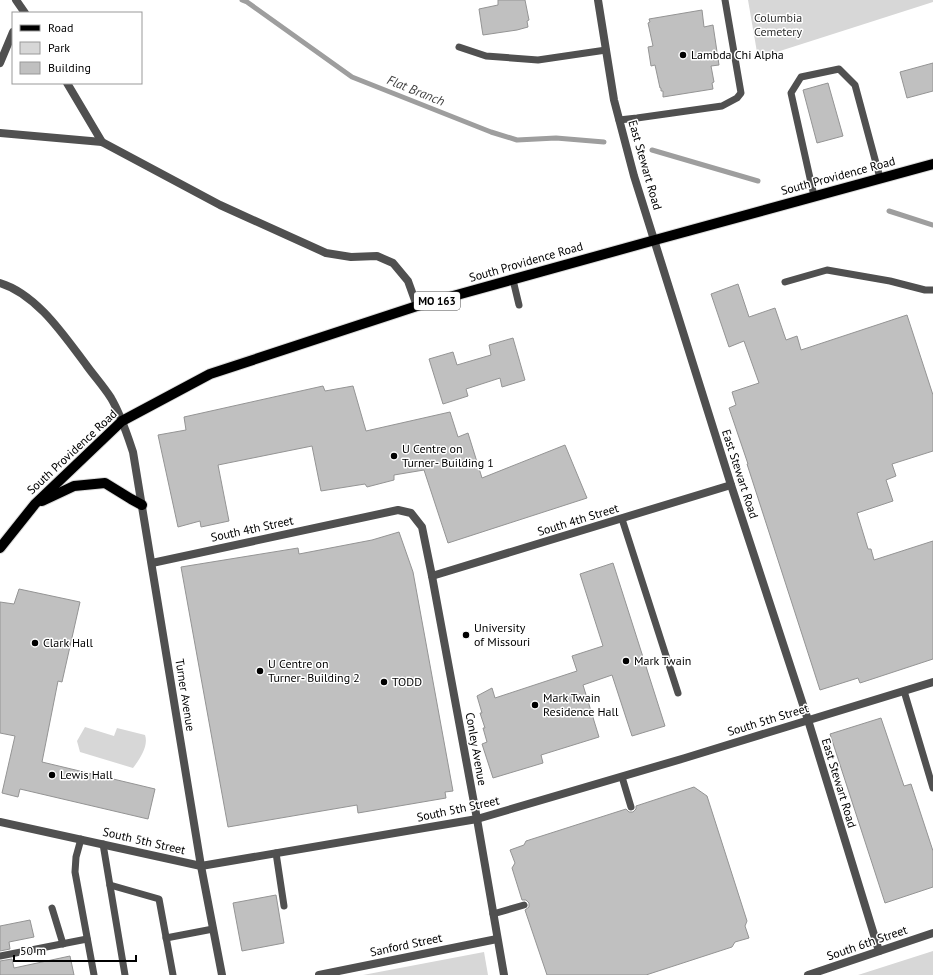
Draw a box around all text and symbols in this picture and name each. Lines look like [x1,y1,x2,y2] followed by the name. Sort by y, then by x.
[754,10,802,39] park label: Columbia Cemetery
[12,12,142,84] legend
[48,20,73,35] text: Road
[48,40,70,55] text: Park
[691,47,784,62] place label: Lambda Chi Alpha
[678,50,688,60] marker: Lambda Chi Alpha
[48,60,91,75] text: Building
[384,71,447,110] water label: Flat Branch
[625,118,665,212] street label: East Stewart Road
[779,153,897,198] street label: South Providence Road
[467,238,585,285] street label: South Providence Road
[414,292,460,310] road number: MO 163
[23,406,120,497] street label: South Providence Road
[719,427,762,520] street label: East Stewart Road
[402,441,494,470] place label: U Centre on Turner- Building 1
[389,451,399,461] marker: U Centre on Turner- Building 1
[535,500,620,539] street label: South 4th Street
[209,512,295,545] street label: South 4th Street
[474,620,530,649] place label: University of Missouri
[461,630,471,640] marker: University of Missouri
[43,635,94,650] place label: Clark Hall
[30,638,40,648] marker: Clark Hall
[634,653,691,668] place label: Mark Twain
[268,656,360,685] place label: U Centre on Turner- Building 2
[621,656,631,666] marker: Mark Twain
[172,658,199,732] street label: Turner Avenue
[255,666,265,676] marker: U Centre on Turner- Building 2
[392,674,422,689] place label: TODD
[379,677,389,687] marker: TODD
[543,690,619,719] place label: Mark Twain Residence Hall
[530,700,540,710] marker: Mark Twain Residence Hall
[725,700,810,739] street label: South 5th Street
[463,711,490,787] street label: Conley Avenue
[819,736,860,829] street label: East Stewart Road
[60,767,113,782] place label: Lewis Hall
[47,770,57,780] marker: Lewis Hall
[415,792,501,825] street label: South 5th Street
[101,824,187,857] street label: South 5th Street
[825,922,909,963] street label: South 6th Street
[368,930,443,959] street label: Sanford Street
[14,937,136,963] scale bar
[20,943,46,958] text: 50 m

